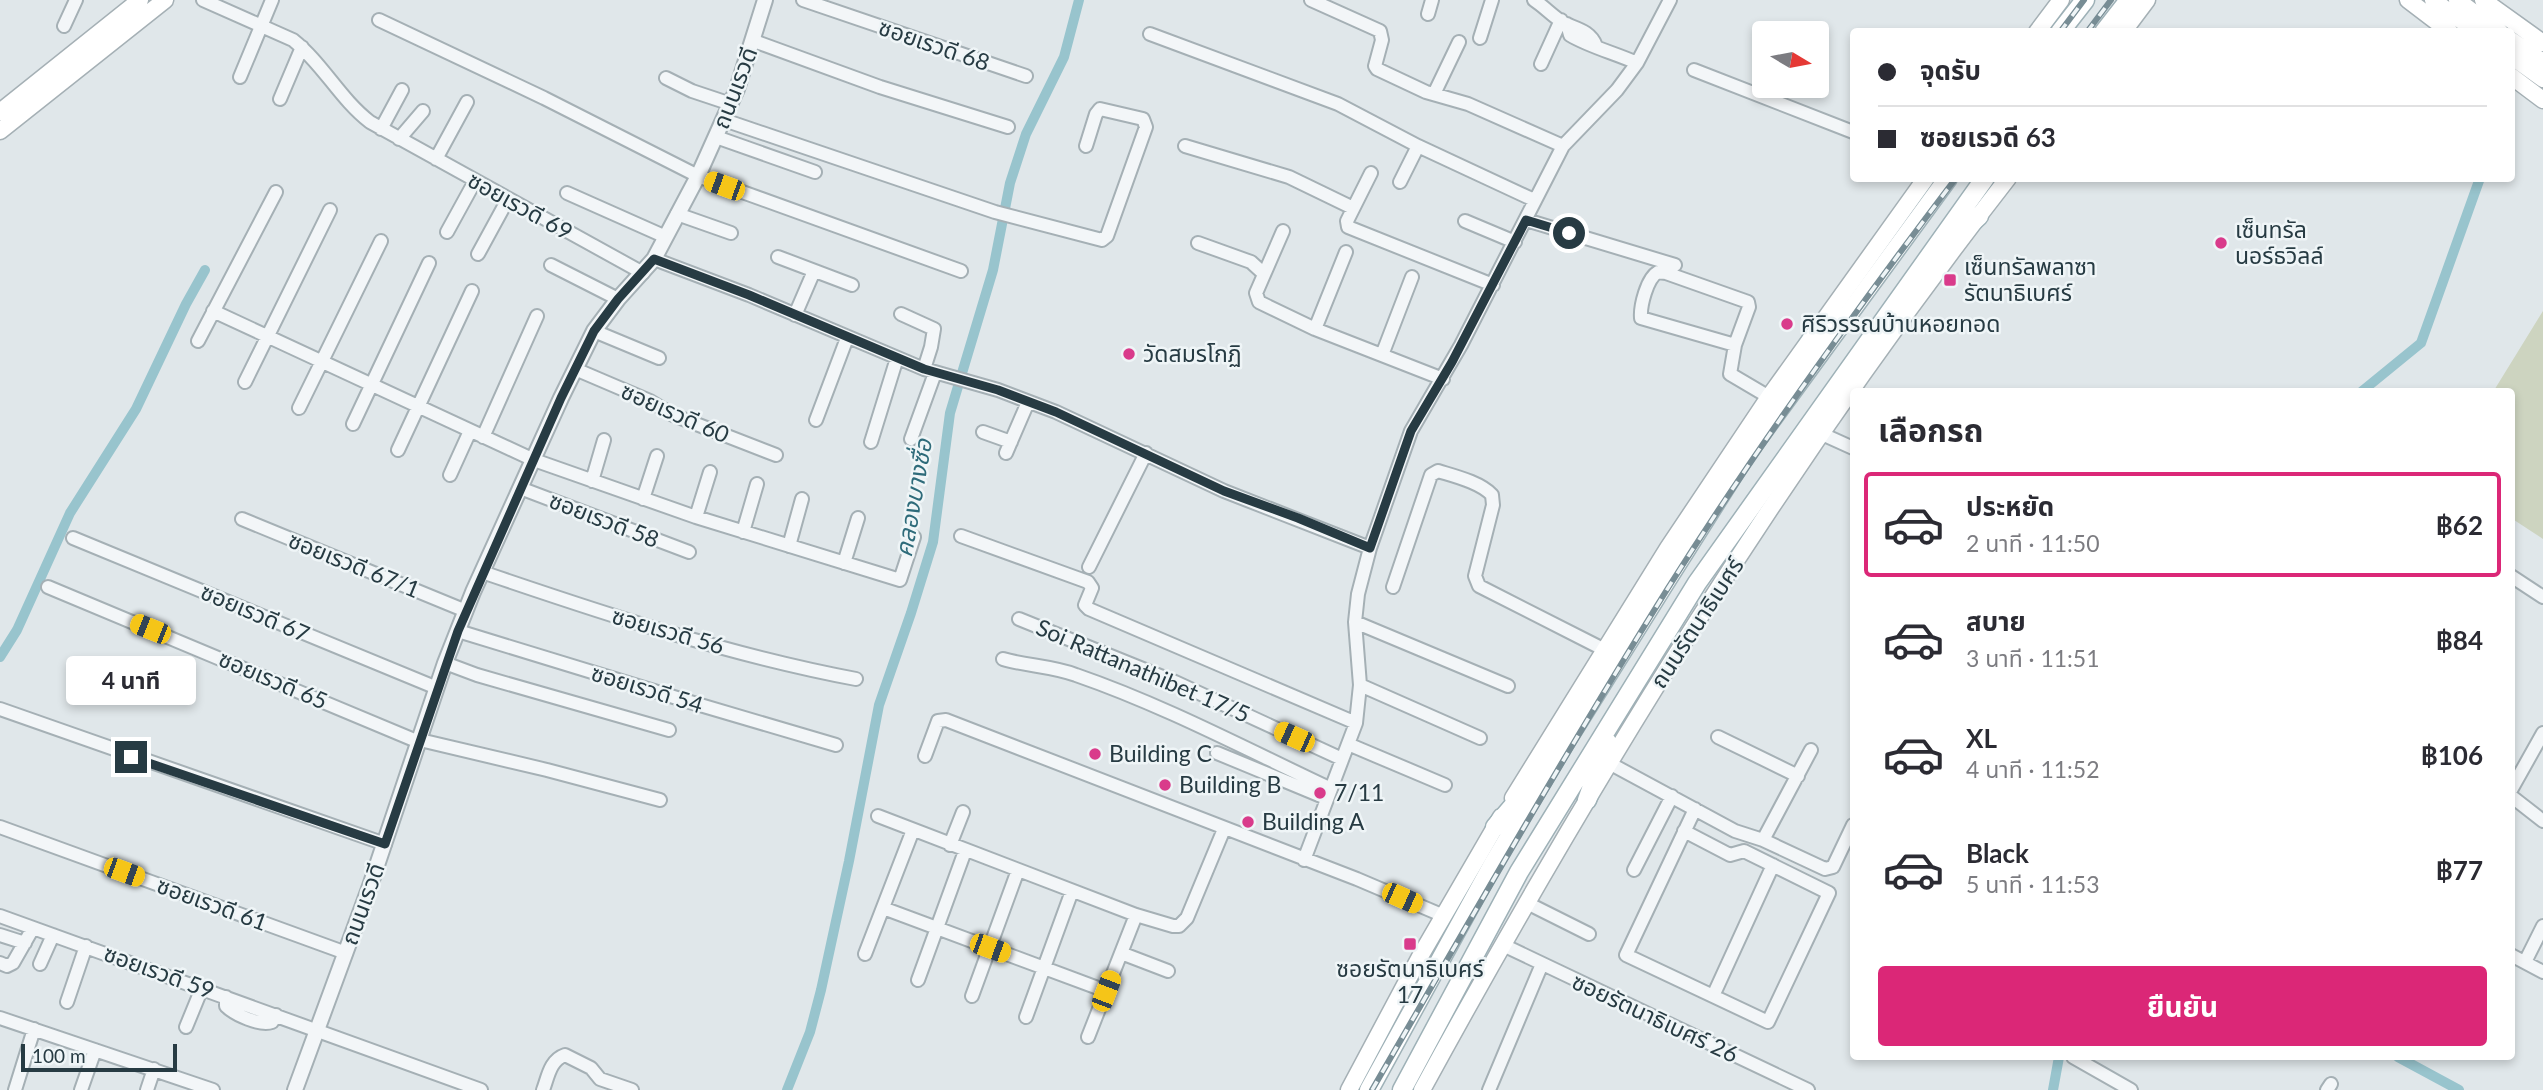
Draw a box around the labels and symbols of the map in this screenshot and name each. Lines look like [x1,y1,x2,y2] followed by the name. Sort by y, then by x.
[875,12,993,76] street label: ซอยเรวดี 68
[1752,21,1829,98] north arrow
[706,43,762,132] street label: ถนนเรวดี
[463,165,578,245] street label: ซอยเรวดี 69
[701,169,748,203] car
[2235,215,2324,269] place label: เซ็นทรัล นอร์ธวิลล์
[1553,217,1585,249] route start
[2213,235,2229,251] marker: เซ็นทรัล นอร์ธวิลล์
[1964,252,2096,306] place label: เซ็นทรัลพลาซา รัตนาธิเบศร์
[1942,272,1958,288] marker: เซ็นทรัลพลาซา รัตนาธิเบศร์
[1801,309,2000,337] place label: ศิริวรรณบ้านหอยทอด
[1779,316,1795,332] marker: ศิริวรรณบ้านหอยทอด
[1143,339,1242,367] place label: วัดสมรโกฏิ
[1121,346,1137,362] marker: วัดสมรโกฏิ
[617,376,734,448] street label: ซอยเรวดี 60
[887,435,937,559] water label: คลองบางซื่อ
[545,485,663,553] street label: ซอยเรวดี 58
[285,525,424,603] street label: ซอยเรวดี 67/1
[1644,551,1749,693] street label: ถนนรัตนาธิเบศร์
[197,577,314,648] street label: ซอยเรวดี 67
[609,601,728,659] street label: ซอยเรวดี 56
[127,611,174,647] car
[1032,612,1255,728] street label: Soi Rattanathibet 17/5
[215,644,332,715] street label: ซอยเรวดี 65
[66,656,196,704] callout: 4 นาที
[588,658,707,718] street label: ซอยเรวดี 54
[1271,719,1318,755] car
[1109,739,1212,767] place label: Building C
[115,741,147,773] route end
[1087,746,1103,762] marker: Building C
[1179,770,1281,798] place label: Building B
[1157,777,1173,793] marker: Building B
[1334,778,1384,806] place label: 7/11
[1312,785,1328,801] marker: 7/11
[1262,807,1365,835] place label: Building A
[1240,814,1256,830] marker: Building A
[101,855,148,889] car
[334,859,390,949] street label: ถนนเรวดี
[153,870,271,936] street label: ซอยเรวดี 61
[1379,880,1426,916] car
[967,931,1014,965] car
[1402,936,1418,952] marker: ซอยรัตนาธิเบศร์ 17
[100,938,218,1004] street label: ซอยเรวดี 59
[1336,954,1485,1008] place label: ซอยรัตนาธิเบศร์ 17
[1568,966,1743,1068] street label: ซอยรัตนาธิเบศร์ 26
[1089,968,1124,1014] car
[21,1041,177,1073] scale bar

